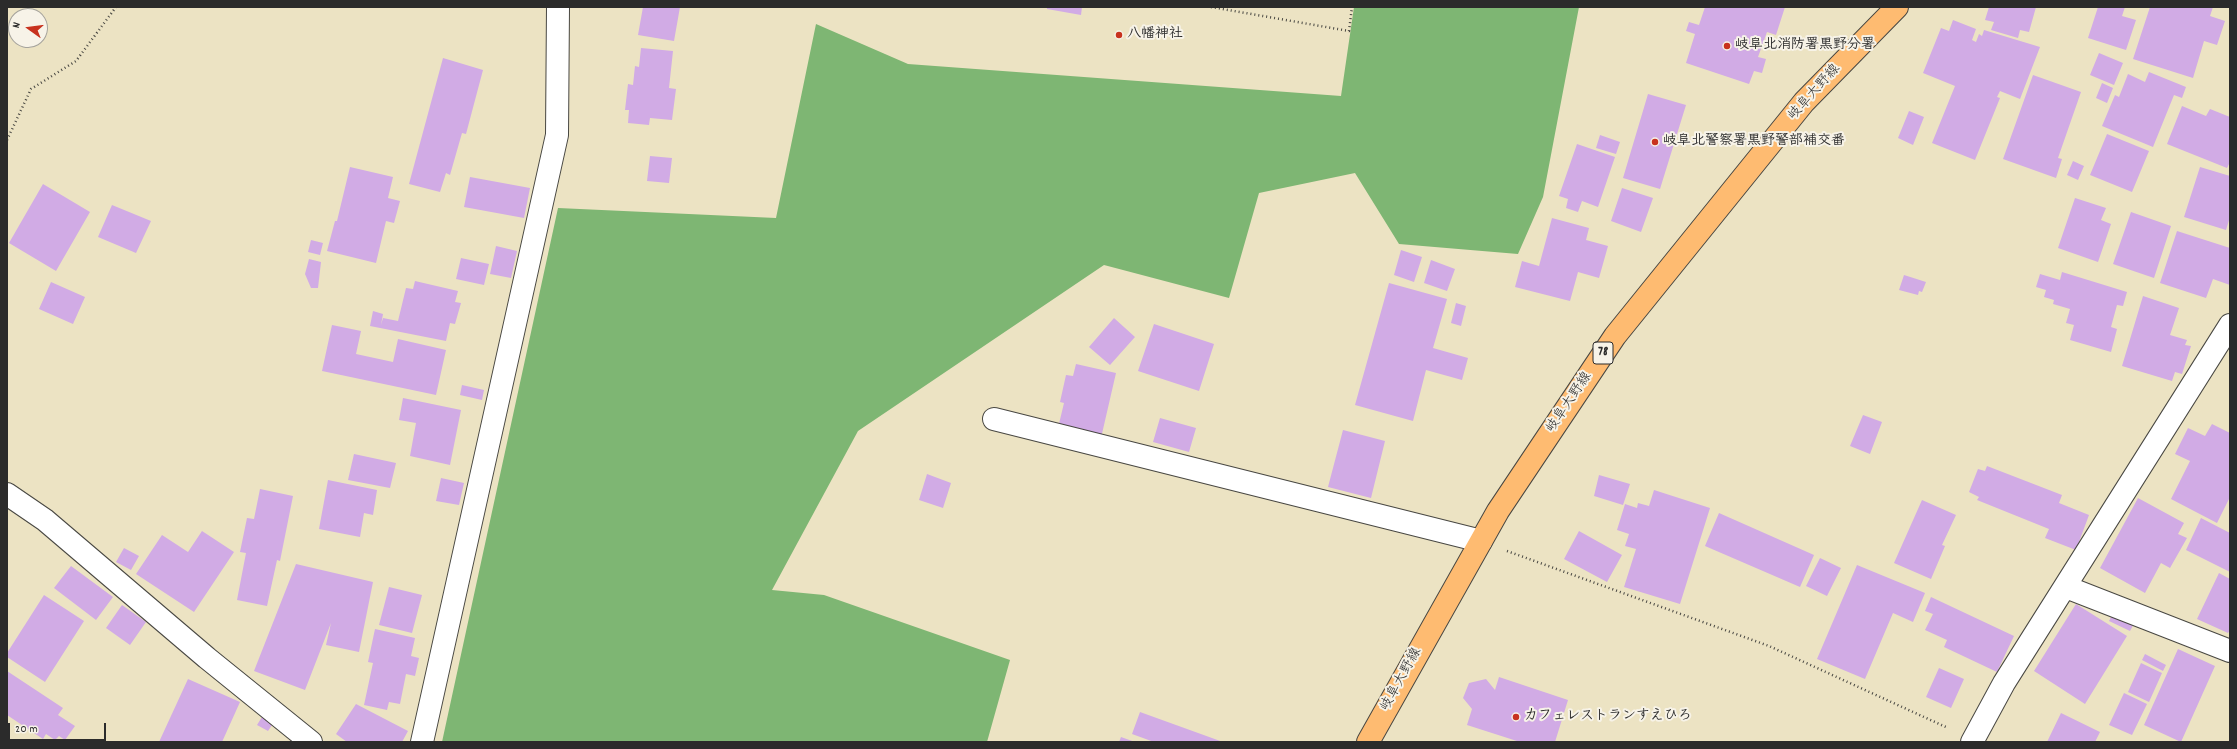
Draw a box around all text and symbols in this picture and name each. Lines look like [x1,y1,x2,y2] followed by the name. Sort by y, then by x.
[8,8,48,48] north arrow
[9,21,26,30] text: N
[1127,27,1183,43] place label: 八幡神社
[1114,30,1124,40] marker: 八幡神社
[1735,38,1875,54] place label: 岐阜北消防署黒野分署
[1722,41,1732,51] marker: 岐阜北消防署黒野分署
[1785,61,1845,125] street label: 岐阜大野線
[1663,134,1845,150] place label: 岐阜北警察署黒野警部補交番
[1650,137,1660,147] marker: 岐阜北警察署黒野警部補交番
[1593,342,1613,364] road number: 78
[1543,369,1597,437] street label: 岐阜大野線
[1378,645,1426,715] street label: 岐阜大野線
[1524,709,1692,725] place label: カフェレストランすえひろ
[1511,712,1521,722] marker: カフェレストランすえひろ
[10,715,108,741] scale bar
[15,721,38,738] text: 20 m

